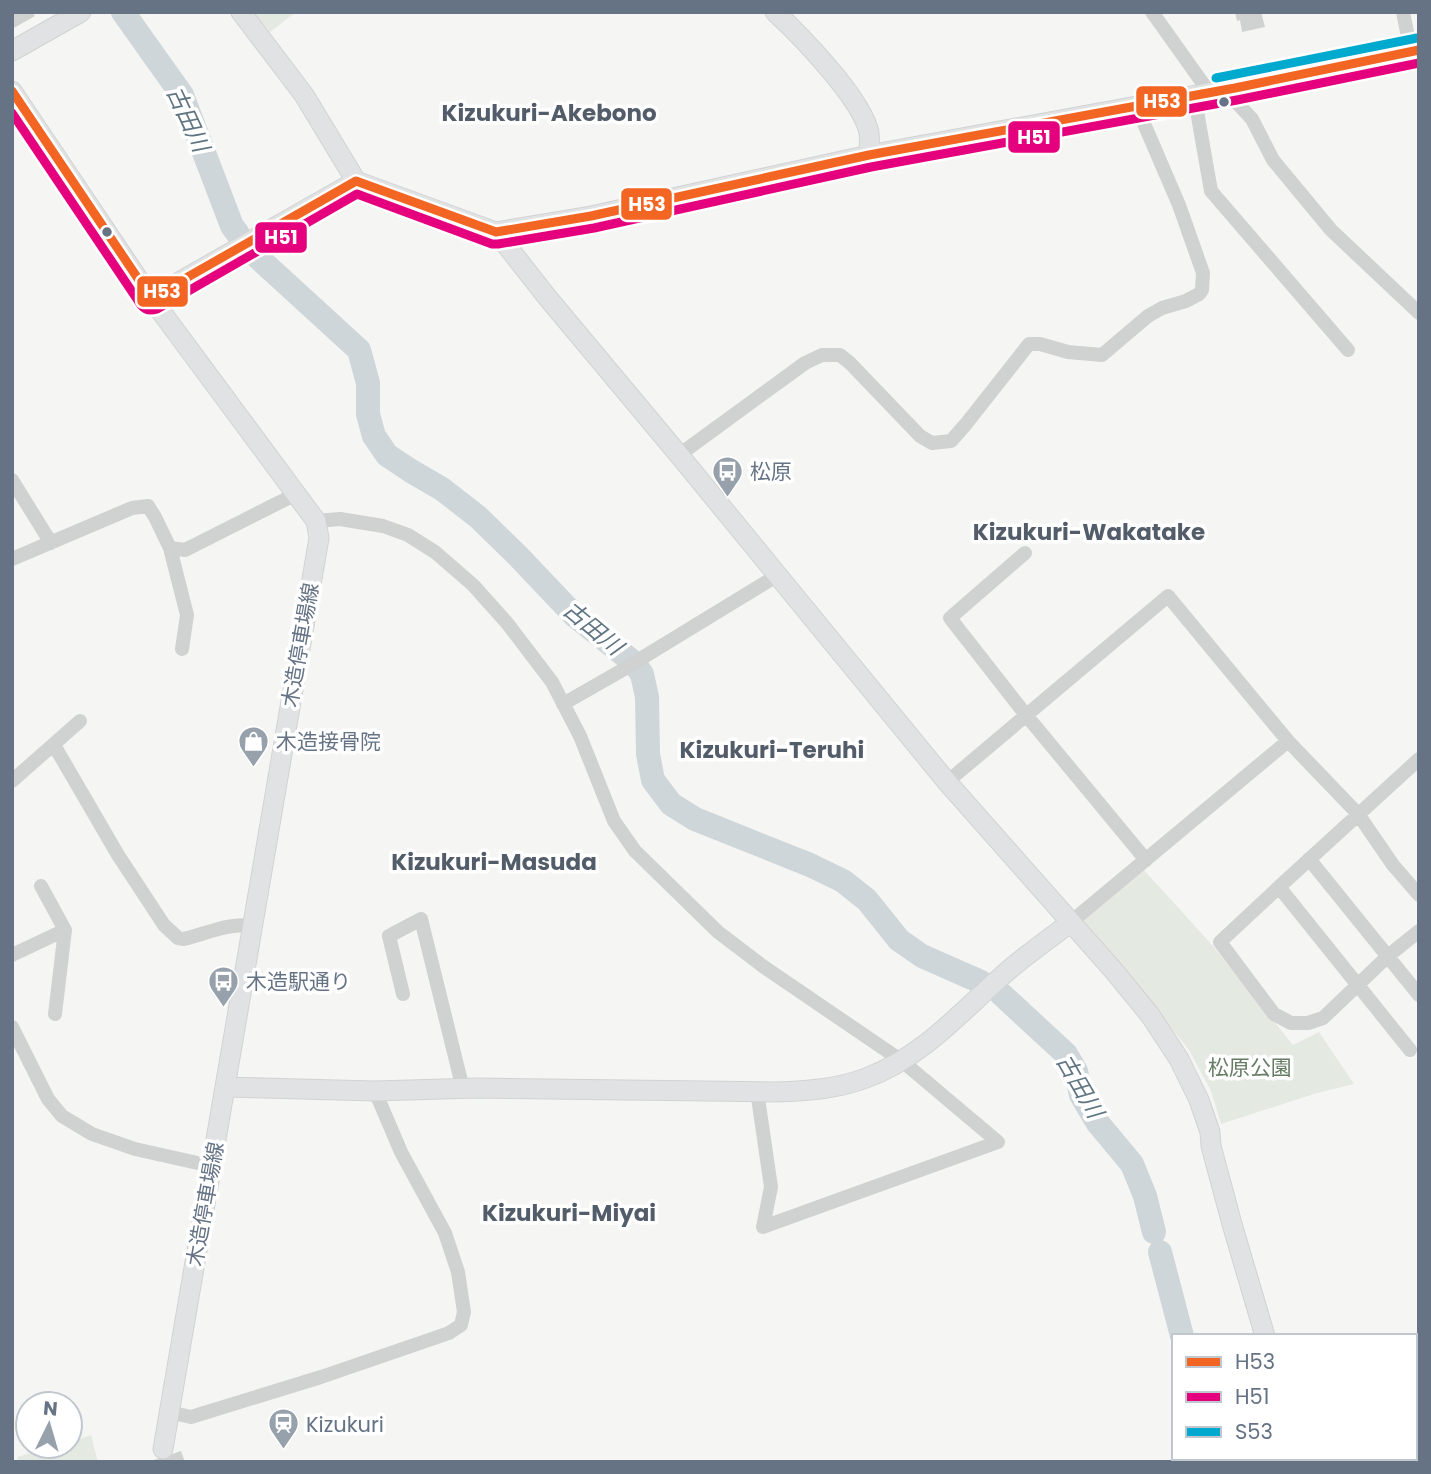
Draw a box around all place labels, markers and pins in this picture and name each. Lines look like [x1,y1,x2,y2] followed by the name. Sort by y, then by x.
[1217,95,1231,109] unlabelled marker
[100,225,114,239] unlabelled marker
[710,454,744,498] bus stop icon: 松原
[750,457,792,486] place label: 松原
[236,724,270,768] shop icon: 木造接骨院
[276,727,381,756] place label: 木造接骨院
[206,964,240,1008] bus stop icon: 木造駅通り
[246,967,351,996] place label: 木造駅通り
[266,1407,300,1451] station icon: Kizukuri
[306,1410,384,1439] place label: Kizukuri

